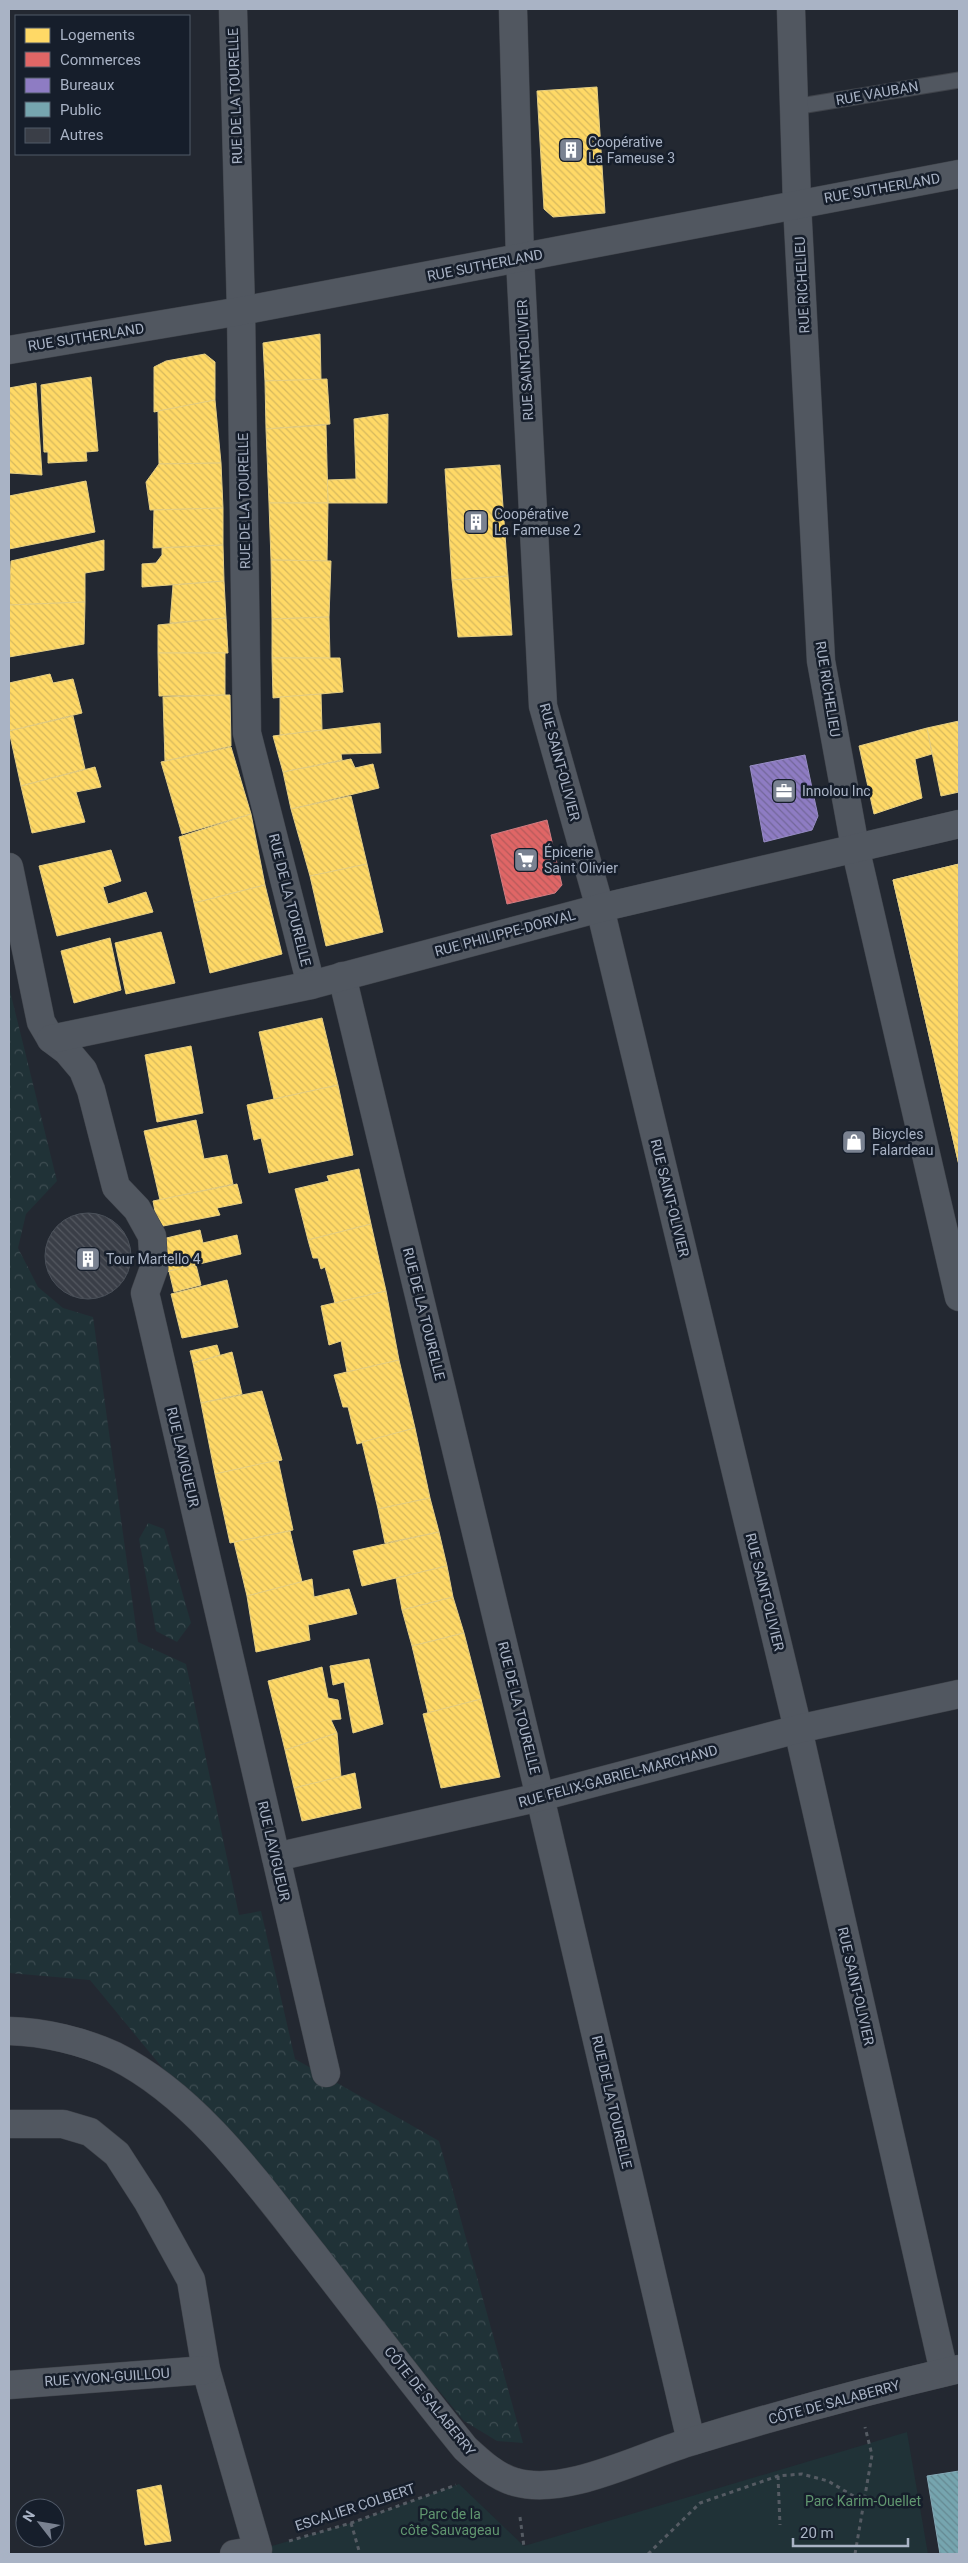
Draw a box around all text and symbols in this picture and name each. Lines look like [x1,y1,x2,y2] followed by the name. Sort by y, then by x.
[15,15,190,155] legend
[60,26,135,44] text: Logements
[225,28,245,164] street label: RUE DE LA TOURELLE
[60,51,141,69] text: Commerces
[60,76,115,94] text: Bureaux
[835,78,919,108] street label: RUE VAUBAN
[60,101,101,119] text: Public
[60,126,104,144] text: Autres
[588,134,675,166] place label: Coopérative La Fameuse 3
[558,137,584,163] building icon: Coopérative La Fameuse 3
[823,170,941,206] street label: RUE SUTHERLAND
[791,236,813,334] street label: RUE RICHELIEU
[426,246,544,284] street label: RUE SUTHERLAND
[514,299,536,421] street label: RUE SAINT-OLIVIER
[27,320,145,354] street label: RUE SUTHERLAND
[235,433,253,569] street label: RUE DE LA TOURELLE
[494,506,581,538] place label: Coopérative La Fameuse 2
[463,509,489,535] building icon: Coopérative La Fameuse 2
[813,640,843,738] street label: RUE RICHELIEU
[537,701,583,823] street label: RUE SAINT-OLIVIER
[771,778,797,804] office icon: Innolou Inc
[802,783,871,799] place label: Innolou Inc
[266,832,314,968] street label: RUE DE LA TOURELLE
[544,843,618,876] place label: Épicerie Saint Olivier
[513,847,539,873] supermarket icon: Épicerie Saint Olivier
[433,906,578,959] street label: RUE PHILIPPE-DORVAL
[872,1126,933,1158] place label: Bicycles Falardeau
[841,1129,867,1155] shop icon: Bicycles Falardeau
[648,1137,692,1259] street label: RUE SAINT-OLIVIER
[75,1246,101,1272] building icon: Tour Martello 4
[400,1246,448,1382] street label: RUE DE LA TOURELLE
[106,1251,201,1267] place label: Tour Martello 4
[164,1405,202,1509] street label: RUE LAVIGUEUR
[743,1531,787,1653] street label: RUE SAINT-OLIVIER
[495,1640,543,1776] street label: RUE DE LA TOURELLE
[517,1742,719,1810] street label: RUE FELIX-GABRIEL-MARCHAND
[255,1799,293,1903] street label: RUE LAVIGUEUR
[835,1925,877,2047] street label: RUE SAINT-OLIVIER
[589,2034,635,2170] street label: RUE DE LA TOURELLE
[381,2343,480,2459] street label: CÔTE DE SALABERRY
[44,2365,170,2389] street label: RUE YVON-GUILLOU
[766,2376,902,2427] street label: CÔTE DE SALABERRY
[293,2480,418,2534] street label: ESCALIER COLBERT
[805,2493,921,2509] park label: Parc Karim-Ouellet
[15,2498,65,2548] north arrow
[400,2506,500,2538] park label: Parc de la côte Sauvageau
[19,2508,38,2525] text: N
[793,2516,908,2548] scale bar
[800,2524,834,2542] text: 20 m

